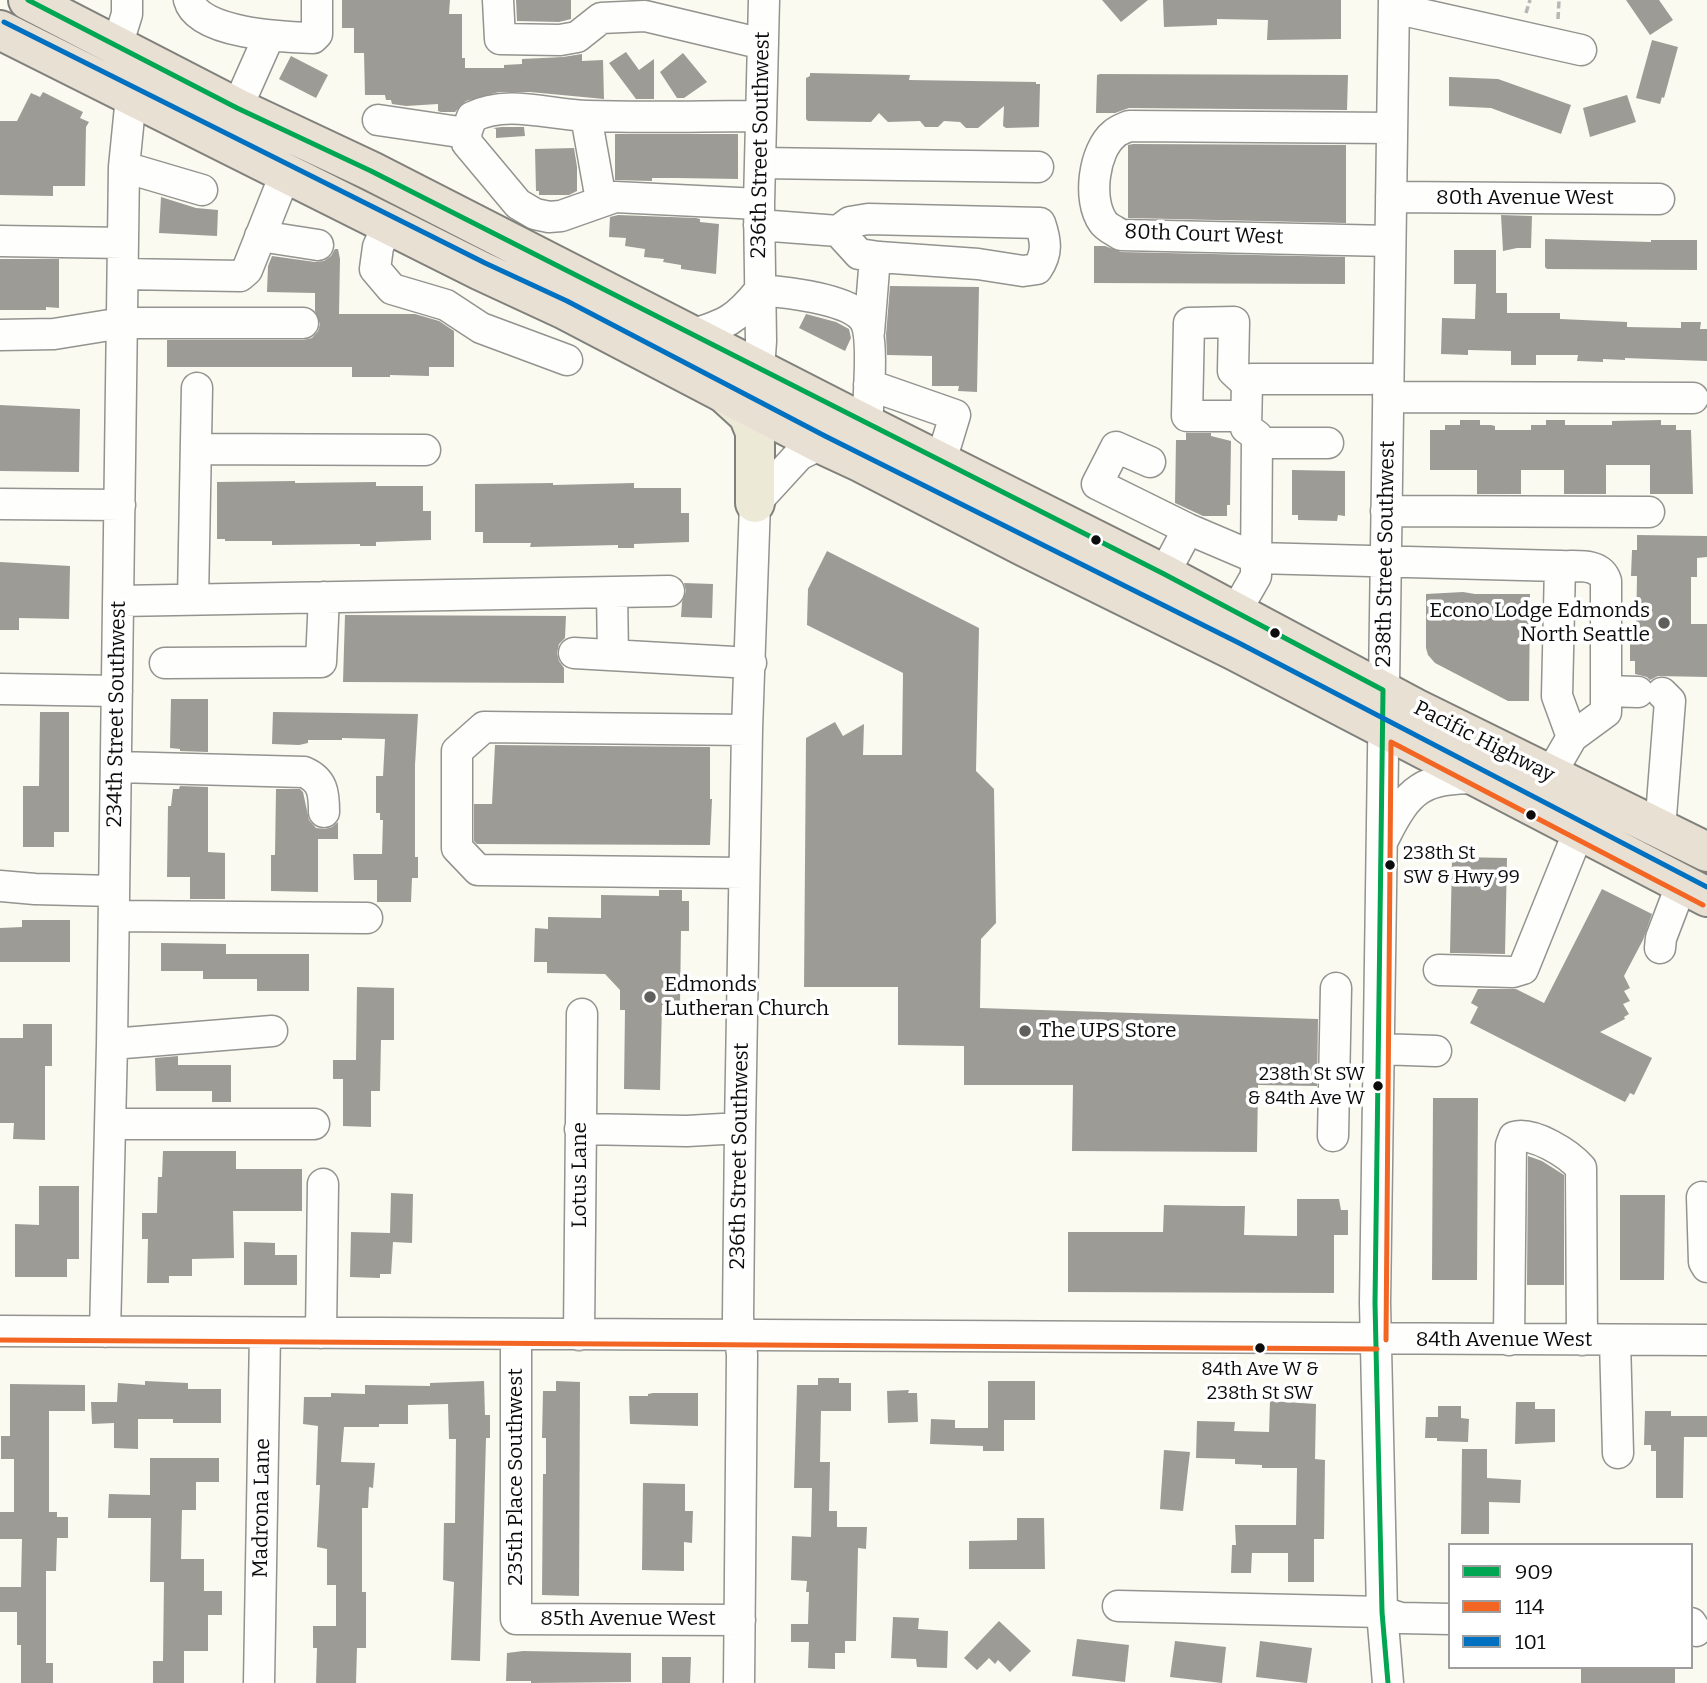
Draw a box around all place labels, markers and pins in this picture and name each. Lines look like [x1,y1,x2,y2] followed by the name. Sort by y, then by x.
[1089,533,1103,547] unlabelled marker
[1429,598,1650,648] place label: Econo Lodge Edmonds North Seattle
[1656,615,1672,631] marker: Econo Lodge Edmonds North Seattle
[1268,626,1282,640] unlabelled marker
[1524,808,1538,822] unlabelled marker
[1403,843,1520,887] place label: 238th St SW & Hwy 99
[1383,858,1397,872] marker: 238th St SW & Hwy 99
[664,972,829,1022] place label: Edmonds Lutheran Church
[642,989,658,1005] marker: Edmonds Lutheran Church
[1039,1018,1176,1044] place label: The UPS Store
[1017,1023,1033,1039] marker: The UPS Store
[1247,1064,1365,1108] place label: 238th St SW & 84th Ave W
[1371,1079,1385,1093] marker: 238th St SW & 84th Ave W
[1253,1341,1267,1355] marker: 84th Ave W & 238th St SW
[1201,1359,1319,1403] place label: 84th Ave W & 238th St SW

